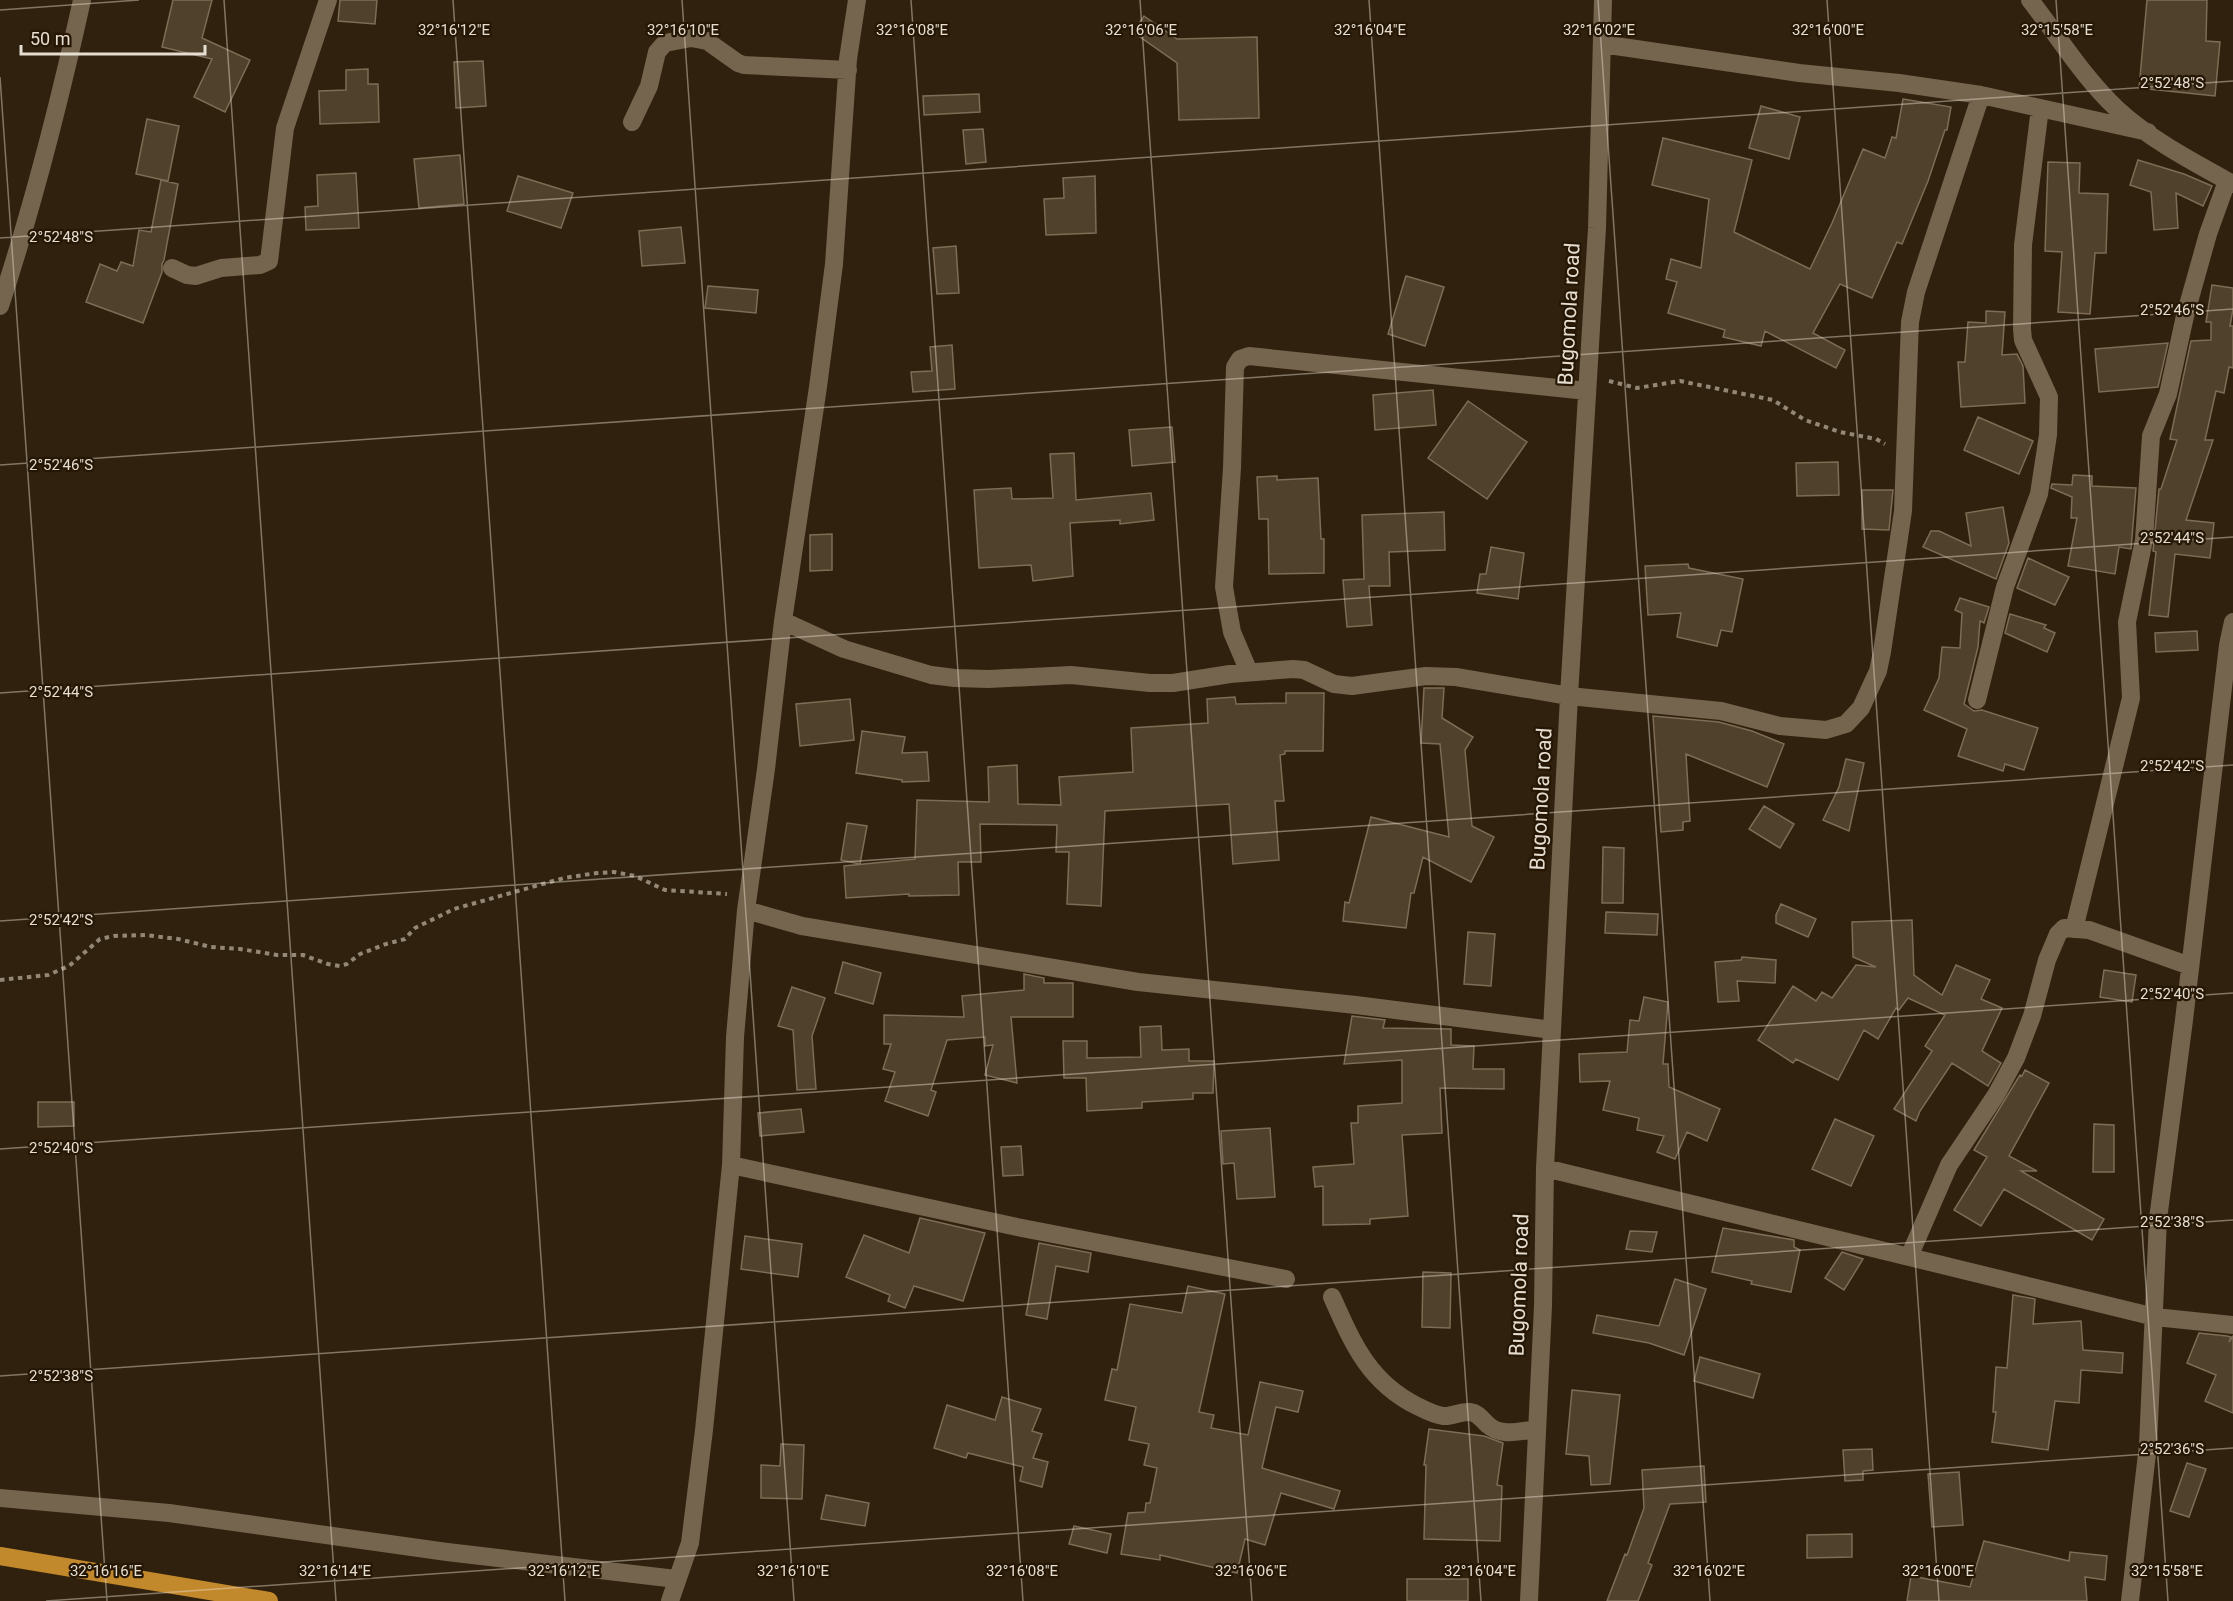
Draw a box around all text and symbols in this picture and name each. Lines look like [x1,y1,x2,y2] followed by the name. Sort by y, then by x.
[21,18,206,56] scale bar
[418,21,491,39] text: 32°16'12"E
[647,21,720,39] text: 32°16'10"E
[876,21,949,39] text: 32°16'08"E
[1105,21,1178,39] text: 32°16'06"E
[1334,21,1407,39] text: 32°16'04"E
[1563,21,1636,39] text: 32°16'02"E
[1792,21,1865,39] text: 32°16'00"E
[2021,21,2094,39] text: 32°15'58"E
[30,28,70,49] text: 50 m
[2140,74,2204,92] text: 2°52'48"S
[29,228,93,246] text: 2°52'48"S
[1553,242,1585,386] street label: Bugomola road
[2140,301,2204,319] text: 2°52'46"S
[29,456,93,474] text: 2°52'46"S
[2140,529,2204,547] text: 2°52'44"S
[29,683,93,701] text: 2°52'44"S
[1525,727,1557,871] street label: Bugomola road
[2140,757,2204,775] text: 2°52'42"S
[29,911,93,929] text: 2°52'42"S
[2140,985,2204,1003] text: 2°52'40"S
[29,1139,93,1157] text: 2°52'40"S
[1505,1213,1533,1357] street label: Bugomola road
[2140,1213,2204,1231] text: 2°52'38"S
[29,1367,93,1385] text: 2°52'38"S
[2140,1440,2204,1458] text: 2°52'36"S
[70,1562,143,1580] text: 32°16'16"E
[299,1562,372,1580] text: 32°16'14"E
[528,1562,601,1580] text: 32°16'12"E
[757,1562,830,1580] text: 32°16'10"E
[986,1562,1059,1580] text: 32°16'08"E
[1215,1562,1288,1580] text: 32°16'06"E
[1444,1562,1517,1580] text: 32°16'04"E
[1673,1562,1746,1580] text: 32°16'02"E
[1902,1562,1975,1580] text: 32°16'00"E
[2131,1562,2204,1580] text: 32°15'58"E

